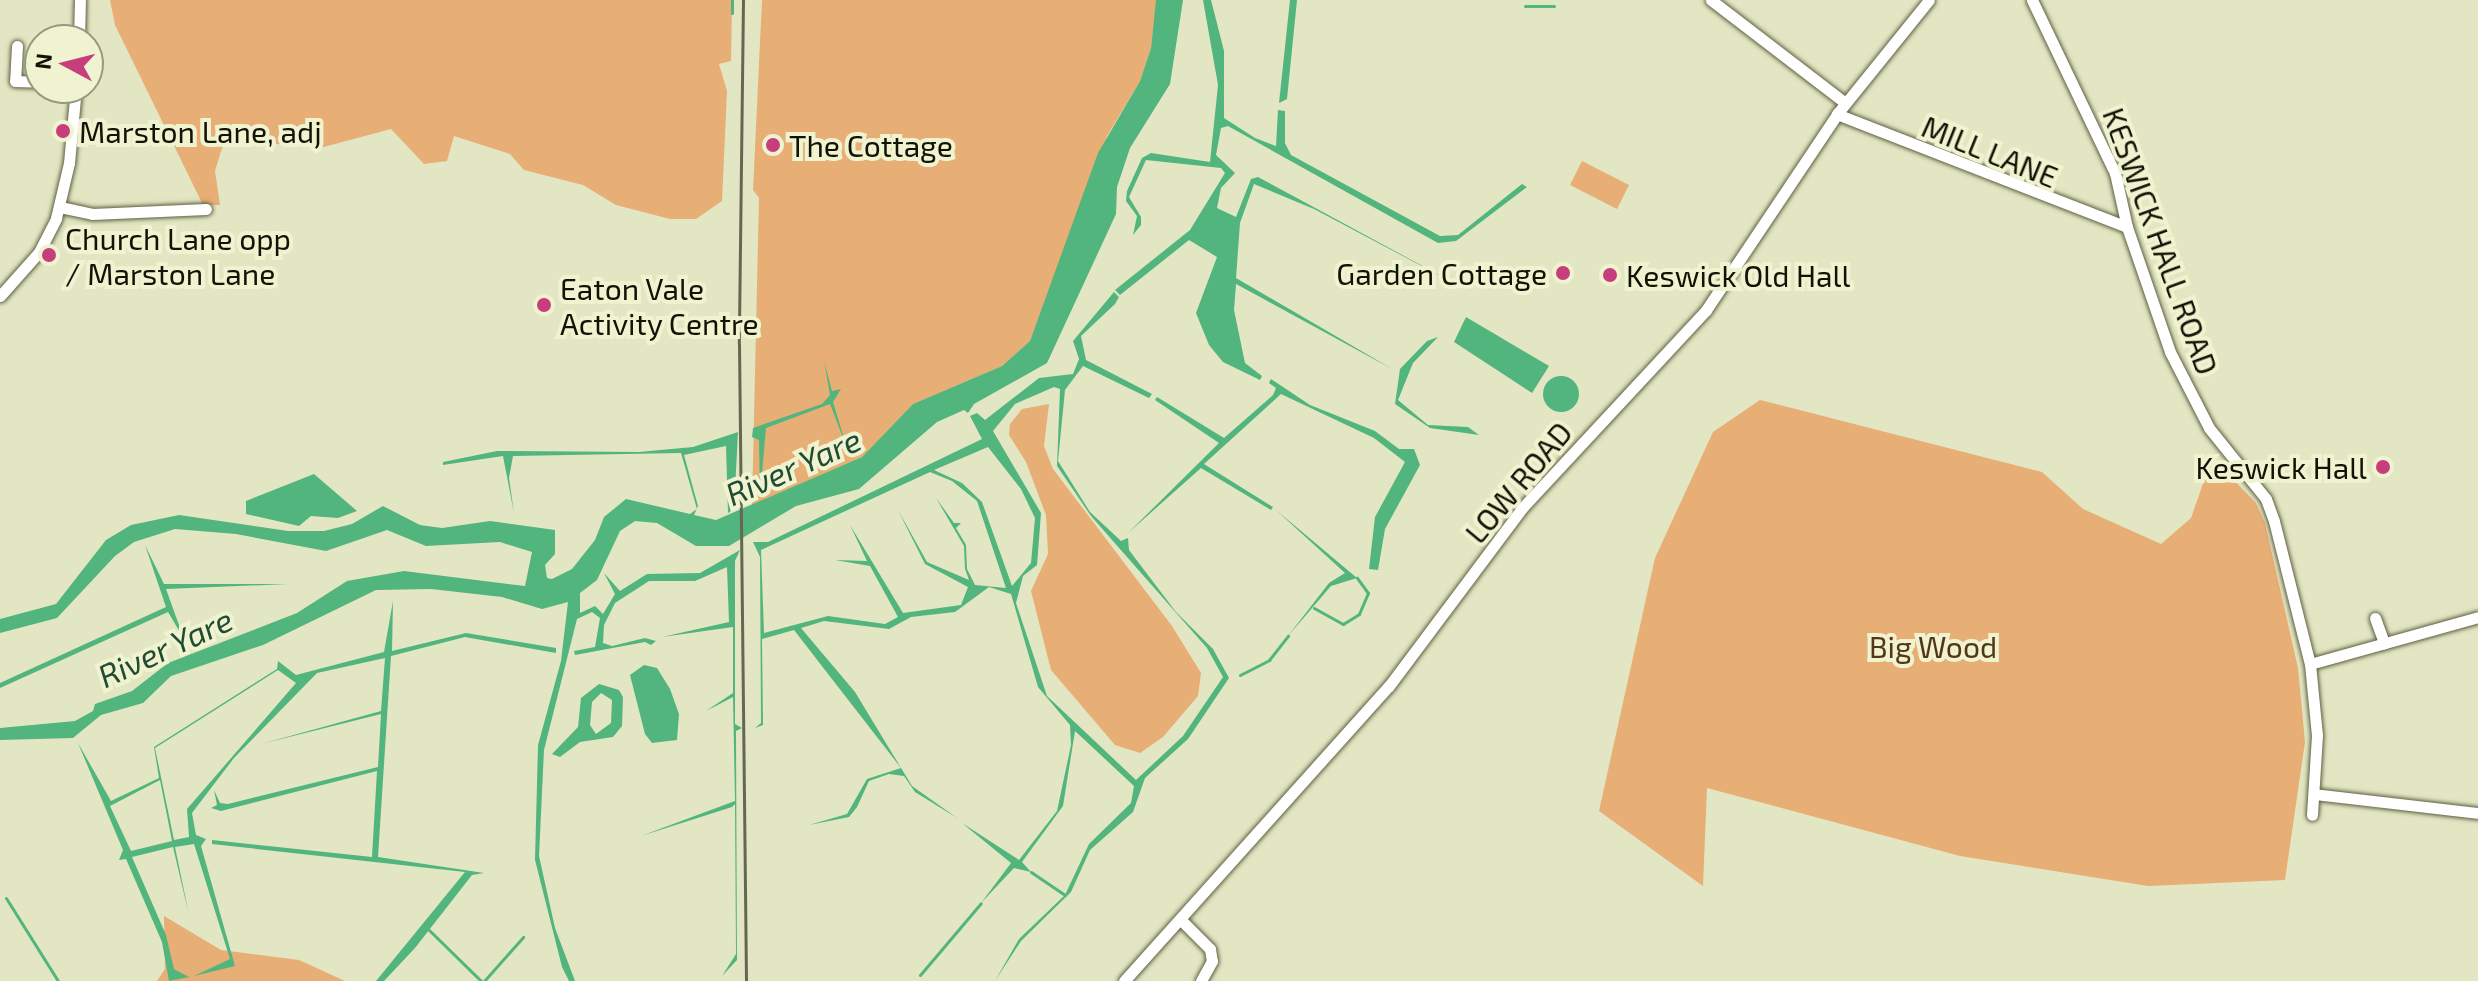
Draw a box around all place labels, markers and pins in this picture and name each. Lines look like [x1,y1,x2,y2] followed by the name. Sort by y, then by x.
[79,113,322,149] place label: Marston Lane, adj
[54,122,72,140] marker: Marston Lane, adj
[789,127,953,163] place label: The Cottage
[764,136,782,154] marker: The Cottage
[65,220,291,290] place label: Church Lane opp / Marston Lane
[40,246,58,264] marker: Church Lane opp / Marston Lane
[1336,255,1547,291] place label: Garden Cottage
[1626,257,1851,293] place label: Keswick Old Hall
[1554,264,1572,282] marker: Garden Cottage
[1601,266,1619,284] marker: Keswick Old Hall
[560,270,759,340] place label: Eaton Vale Activity Centre
[535,296,553,314] marker: Eaton Vale Activity Centre
[2195,449,2367,485] place label: Keswick Hall
[2374,458,2392,476] marker: Keswick Hall

